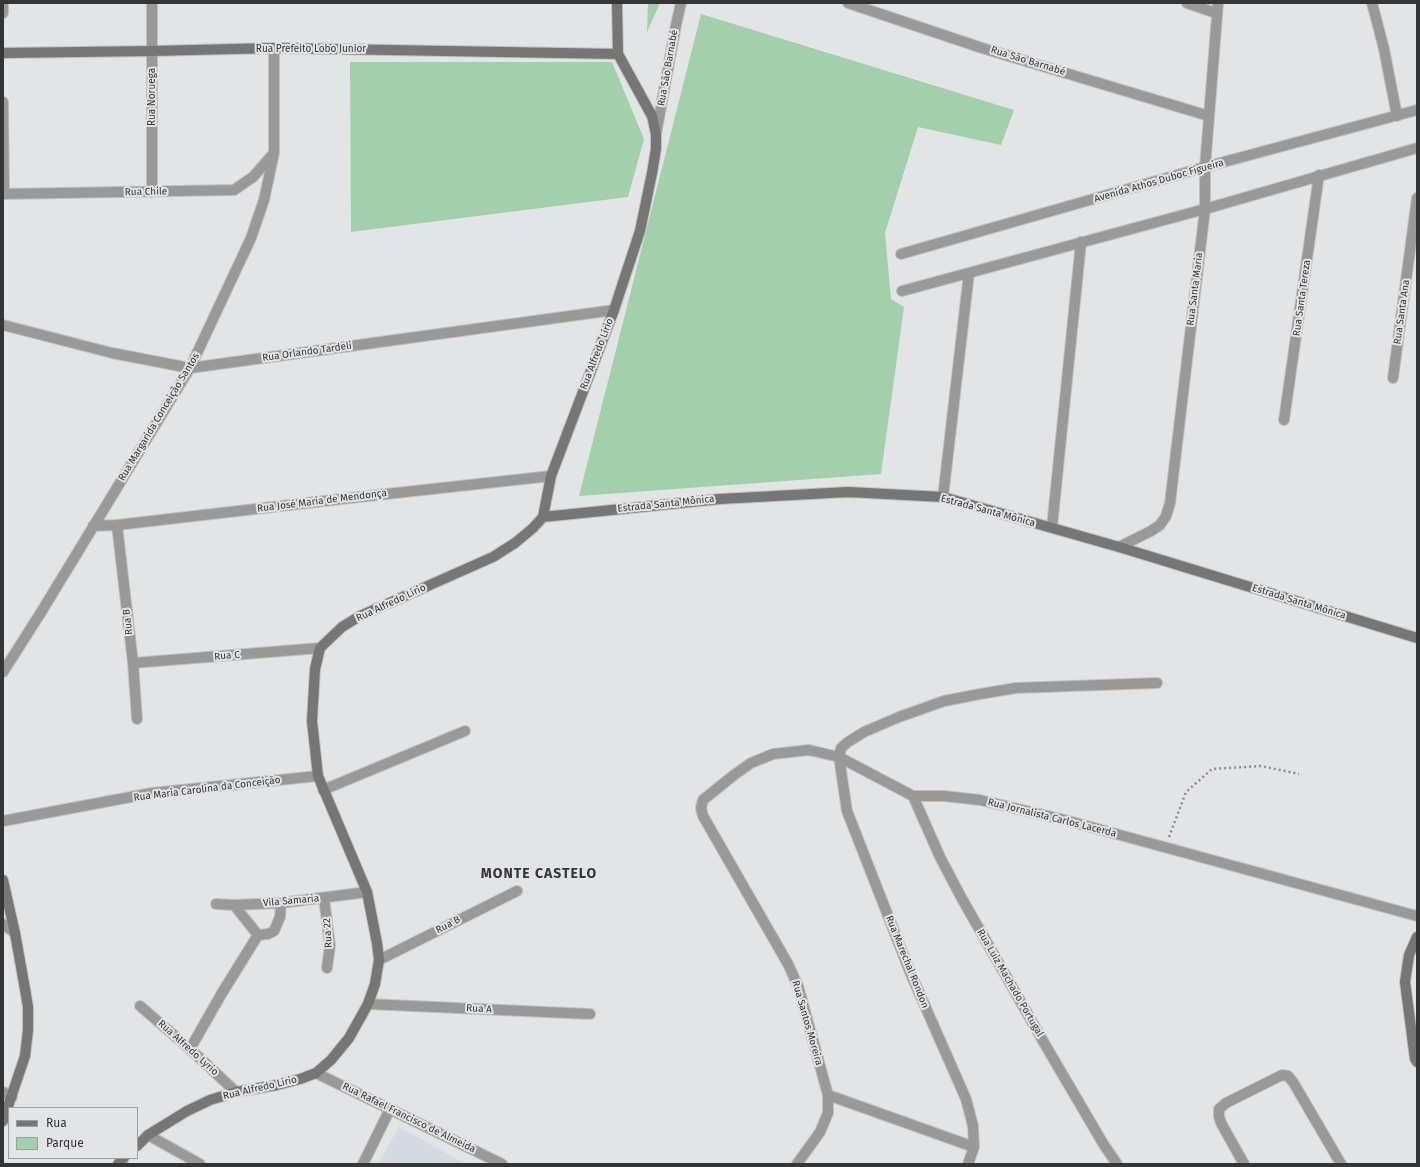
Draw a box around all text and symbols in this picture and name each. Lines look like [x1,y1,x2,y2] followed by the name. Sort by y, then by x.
[655,29,681,107] street label: Rua São Barnabé
[256,43,366,55] street label: Rua Prefeito Lobo Junior
[989,44,1067,78] street label: Rua São Barnabé
[146,68,158,126] street label: Rua Noruega
[1093,157,1225,205] street label: Avenida Athos Duboc Figueira
[125,186,167,198] street label: Rua Chile
[1185,252,1205,326] street label: Rua Santa Maria
[1291,259,1313,337] street label: Rua Santa Tereza
[1392,279,1412,345] street label: Rua Santa Ana
[578,317,616,391] street label: Rua Alfredo Lírio
[261,340,353,364] street label: Rua Orlando Tardeli
[116,351,202,483] street label: Rua Margarida Conceição Santos
[256,487,388,515] street label: Rua José Maria de Mendonça
[617,493,715,515] street label: Estrada Santa Mônica
[939,493,1037,529] street label: Estrada Santa Mônica
[354,582,428,624] street label: Rua Alfredo Lírio
[1251,582,1347,622] street label: Estrada Santa Mônica
[120,608,136,636] street label: Rua B
[214,649,240,663] street label: Rua C
[133,774,281,804] street label: Rua Maria Carolina da Conceição
[986,796,1118,840] street label: Rua Jornalista Carlos Lacerda
[481,866,597,882] district label: MONTE CASTELO
[262,893,320,909] street label: Vila Samaria
[434,914,462,936] street label: Rua B
[883,914,931,1010] street label: Rua Marechal Rondon
[321,918,335,948] street label: Rua 22
[974,927,1046,1039] street label: Rua Luiz Machado Portugal
[789,979,825,1067] street label: Rua Santos Moreira
[466,1002,492,1016] street label: Rua A
[155,1018,221,1078] street label: Rua Alfredo Lyrio
[222,1074,298,1102] street label: Rua Alfredo Lírio
[340,1080,478,1156] street label: Rua Rafael Francisco de Almeida
[8,1107,138,1159] legend
[46,1116,67,1130] text: Rua
[46,1136,84,1150] text: Parque

